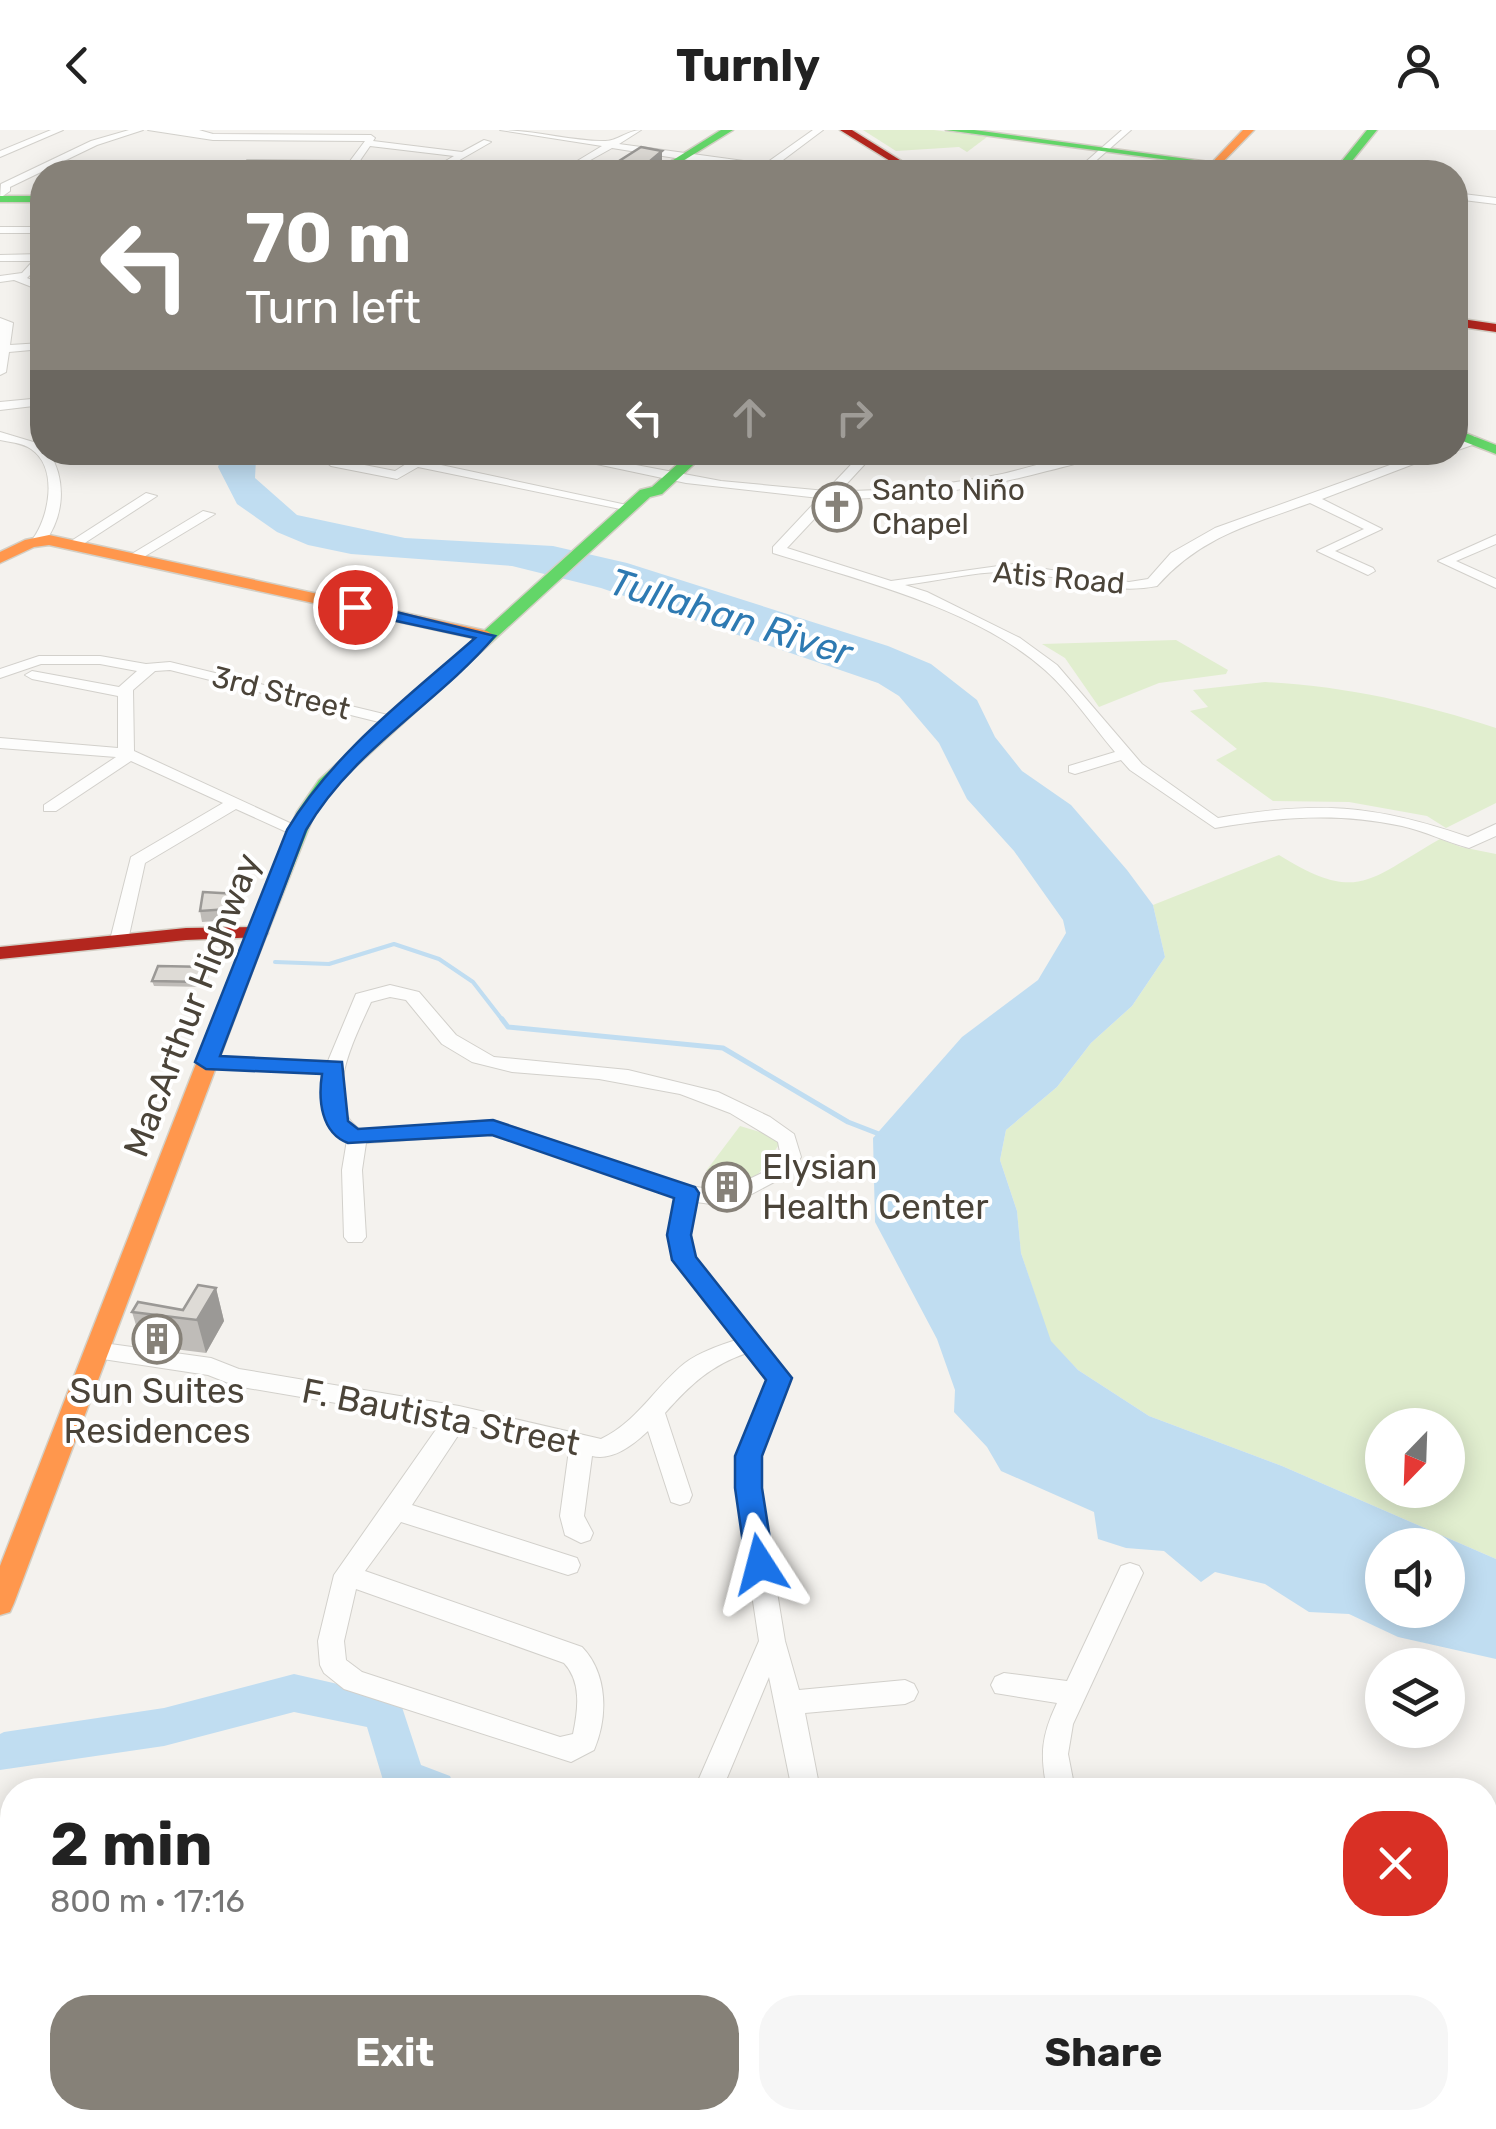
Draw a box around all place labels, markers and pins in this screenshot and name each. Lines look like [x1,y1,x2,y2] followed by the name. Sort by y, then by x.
[872,472,1025,542] place label: Santo Niño Chapel
[811,481,863,533] church icon: Santo Niño Chapel
[313,565,398,650] pin
[762,1146,988,1228] place label: Elysian Health Center
[701,1161,753,1213] building icon: Elysian Health Center
[131,1313,183,1365] building icon: Sun Suites Residences
[63,1370,251,1452] place label: Sun Suites Residences

